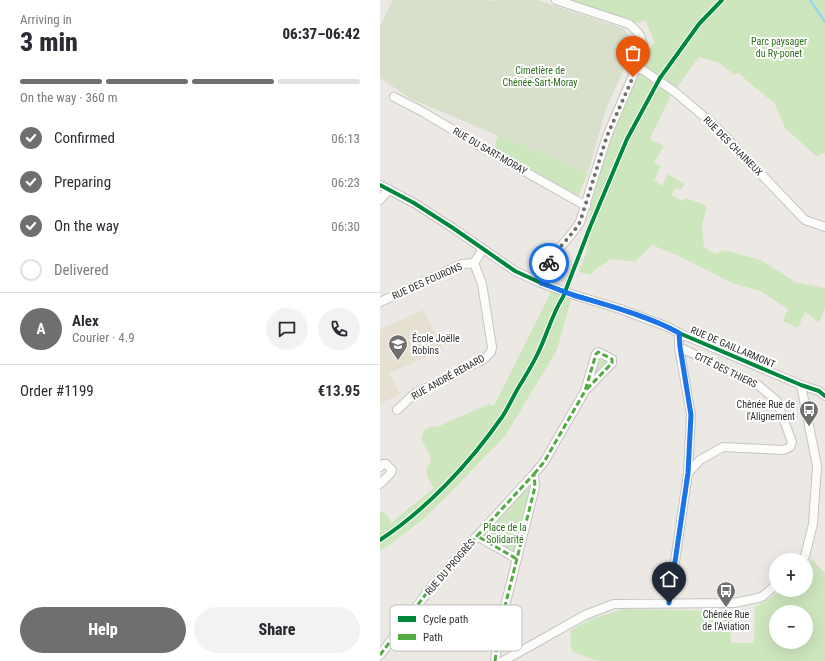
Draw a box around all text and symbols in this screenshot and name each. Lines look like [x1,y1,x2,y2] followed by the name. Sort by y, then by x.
[20,12,72,27] text: Arriving in
[282,25,360,43] text: 06:37–06:42
[20,27,78,57] text: 3 min
[616,36,650,77] pin
[751,36,807,59] park label: Parc paysager du Ry-ponet
[622,42,644,64] icon: bag
[503,65,577,88] park label: Cimetière de Chênée-Sart-Moray
[20,90,117,105] text: On the way · 360 m
[701,114,765,178] street label: RUE DES CHAINEUX
[451,125,530,177] street label: RUE DU SART-MORAY
[20,127,42,149] icon: check
[54,129,115,147] text: Confirmed
[331,131,360,146] text: 06:13
[20,171,42,193] icon: check
[54,173,111,191] text: Preparing
[331,175,360,190] text: 06:23
[20,215,42,237] icon: check
[54,217,119,235] text: On the way
[331,219,360,234] text: 06:30
[529,243,569,283] courier
[538,252,560,274] icon: bike
[54,261,109,279] text: Delivered
[390,261,464,301] street label: RUE DES FOURONS
[266,308,308,350] button: chat
[318,308,360,350] button: phone
[72,312,99,330] text: Alex
[37,320,45,338] text: A
[689,324,777,370] street label: RUE DE GAILLARMONT
[72,330,135,345] text: Courier · 4.9
[412,332,460,356] place label: École Joëlle Robins
[387,333,409,361] school or university icon: École Joëlle Robins
[693,349,759,390] street label: CITÉ DES THIERS
[409,351,487,402] street label: RUE ANDRÉ RENARD
[20,382,94,400] text: Order #1199
[318,382,360,400] text: €13.95
[737,399,795,422] place label: Chênée Rue de l'Alignement
[798,399,820,427] bus stop icon: Chênée Rue de l'Alignement
[483,522,527,545] park label: Place de la Solidarité
[422,536,477,597] street label: RUE DU PROGRÈS
[769,553,813,649] map controls
[769,553,813,597] button: +
[652,562,686,603] pin
[658,568,680,590] icon: home
[715,580,737,608] bus stop icon: Chênée Rue de l'Aviation
[390,605,522,651] legend
[769,605,813,649] button: −
[20,607,186,653] button: Help
[194,607,360,653] button: Share
[702,609,750,632] place label: Chênée Rue de l'Aviation
[423,613,468,626] text: Cycle path
[423,631,443,644] text: Path

